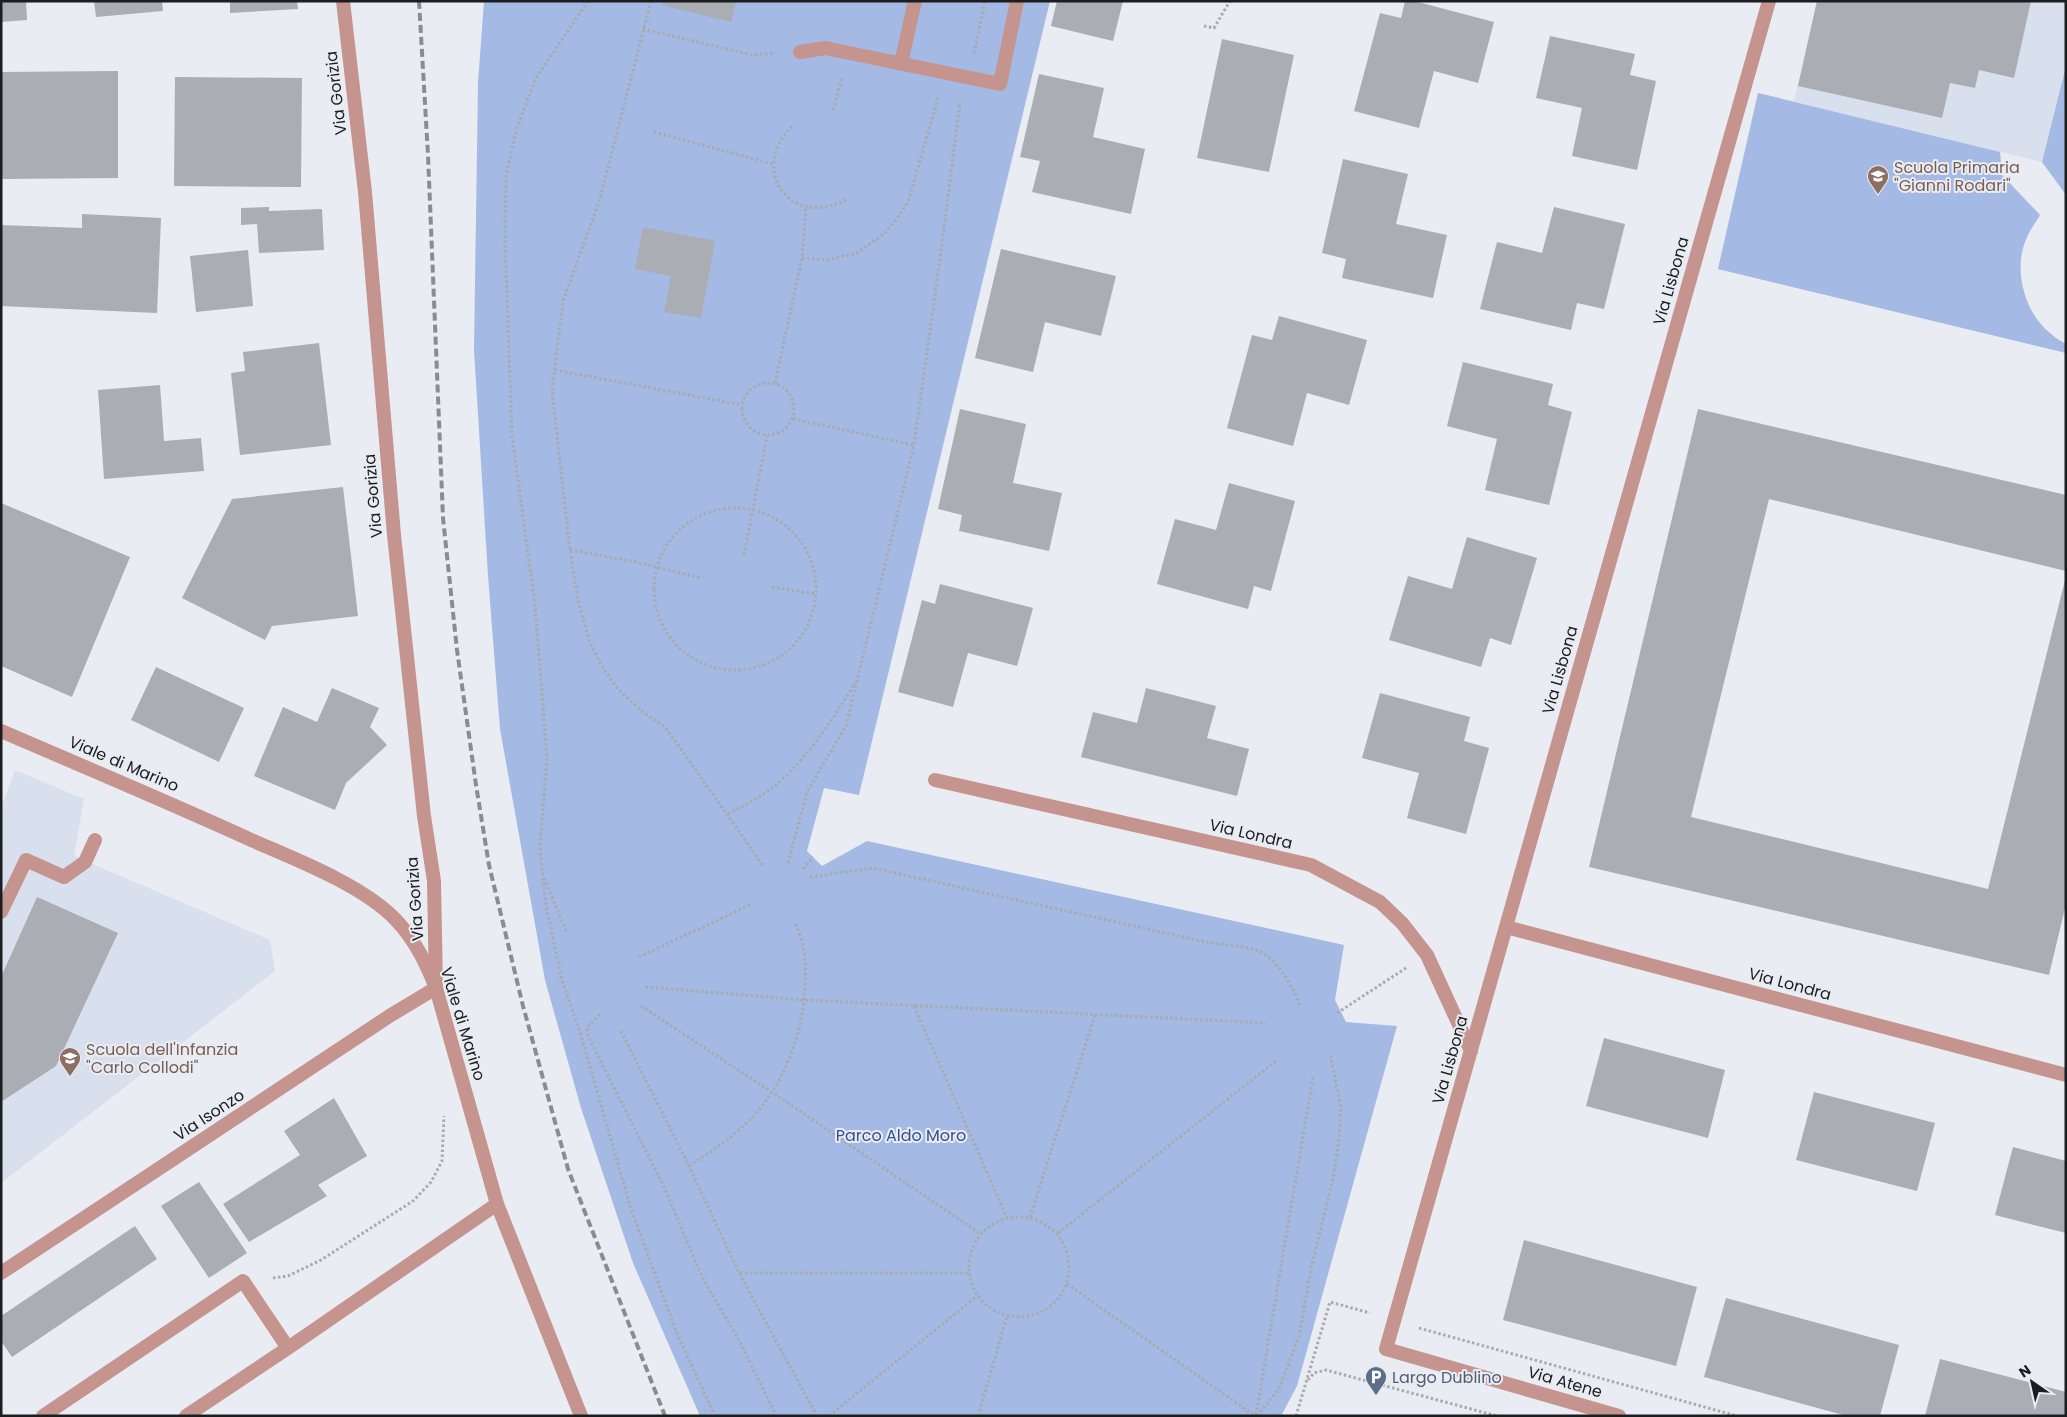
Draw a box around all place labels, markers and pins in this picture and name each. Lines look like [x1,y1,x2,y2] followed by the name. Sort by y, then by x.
[1894,156,2020,197] place label: Scuola Primaria "Gianni Rodari"
[1866,164,1890,195] school or university icon: Scuola Primaria "Gianni Rodari"
[86,1038,238,1079] place label: Scuola dell'Infanzia "Carlo Collodi"
[58,1046,82,1077] school or university icon: Scuola dell'Infanzia "Carlo Collodi"
[1364,1365,1388,1396] parking icon: Largo Dublino
[1392,1366,1502,1389] place label: Largo Dublino

